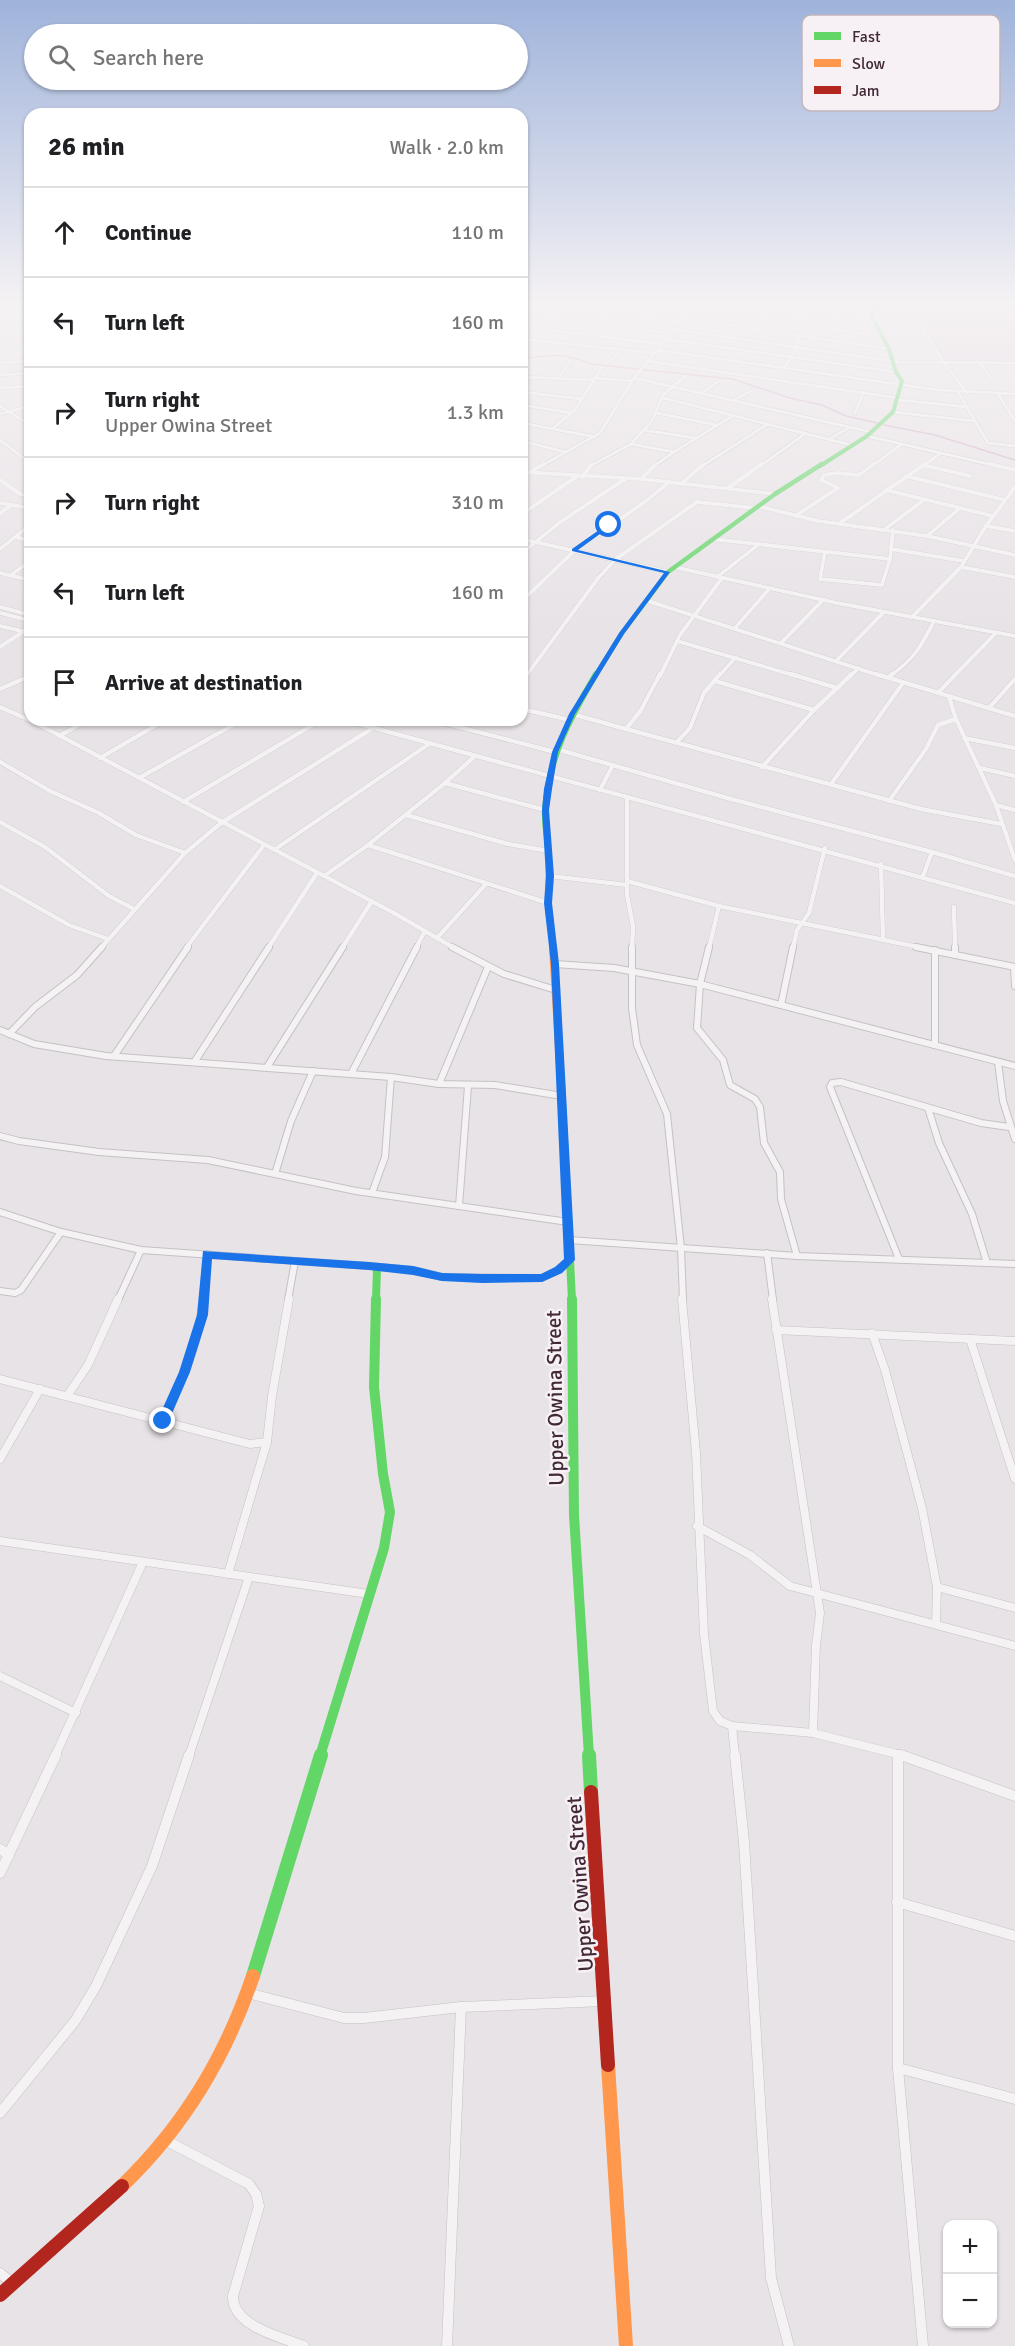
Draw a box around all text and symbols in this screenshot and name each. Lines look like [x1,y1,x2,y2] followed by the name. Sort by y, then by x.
[802,15,1000,111] legend
[24,24,528,90] search box
[852,27,881,47] text: Fast
[45,41,78,74] icon: search
[93,44,204,71] text: Search here
[852,54,886,74] text: Slow
[852,81,880,101] text: Jam
[48,131,125,163] text: 26 min
[390,135,504,160] text: Walk · 2.0 km
[48,216,81,249] icon: ahead
[105,219,192,246] text: Continue
[451,220,504,245] text: 110 m
[48,306,81,339] icon: left
[105,309,185,336] text: Turn left
[451,310,504,335] text: 160 m
[105,386,200,413] text: Turn right
[48,396,81,429] icon: right
[447,400,504,425] text: 1.3 km
[105,413,272,438] text: Upper Owina Street
[48,486,81,519] icon: right
[105,489,200,516] text: Turn right
[451,490,504,515] text: 310 m
[595,511,621,537] route start
[48,576,81,609] icon: left
[105,579,185,606] text: Turn left
[451,580,504,605] text: 160 m
[48,666,81,699] icon: arrive
[105,669,302,696] text: Arrive at destination
[540,1310,570,1486] street label: Upper Owina Street
[149,1407,175,1433] route end
[561,1796,599,1972] street label: Upper Owina Street
[943,2220,997,2328] map controls
[943,2220,997,2274] button: +
[943,2274,997,2328] button: −

